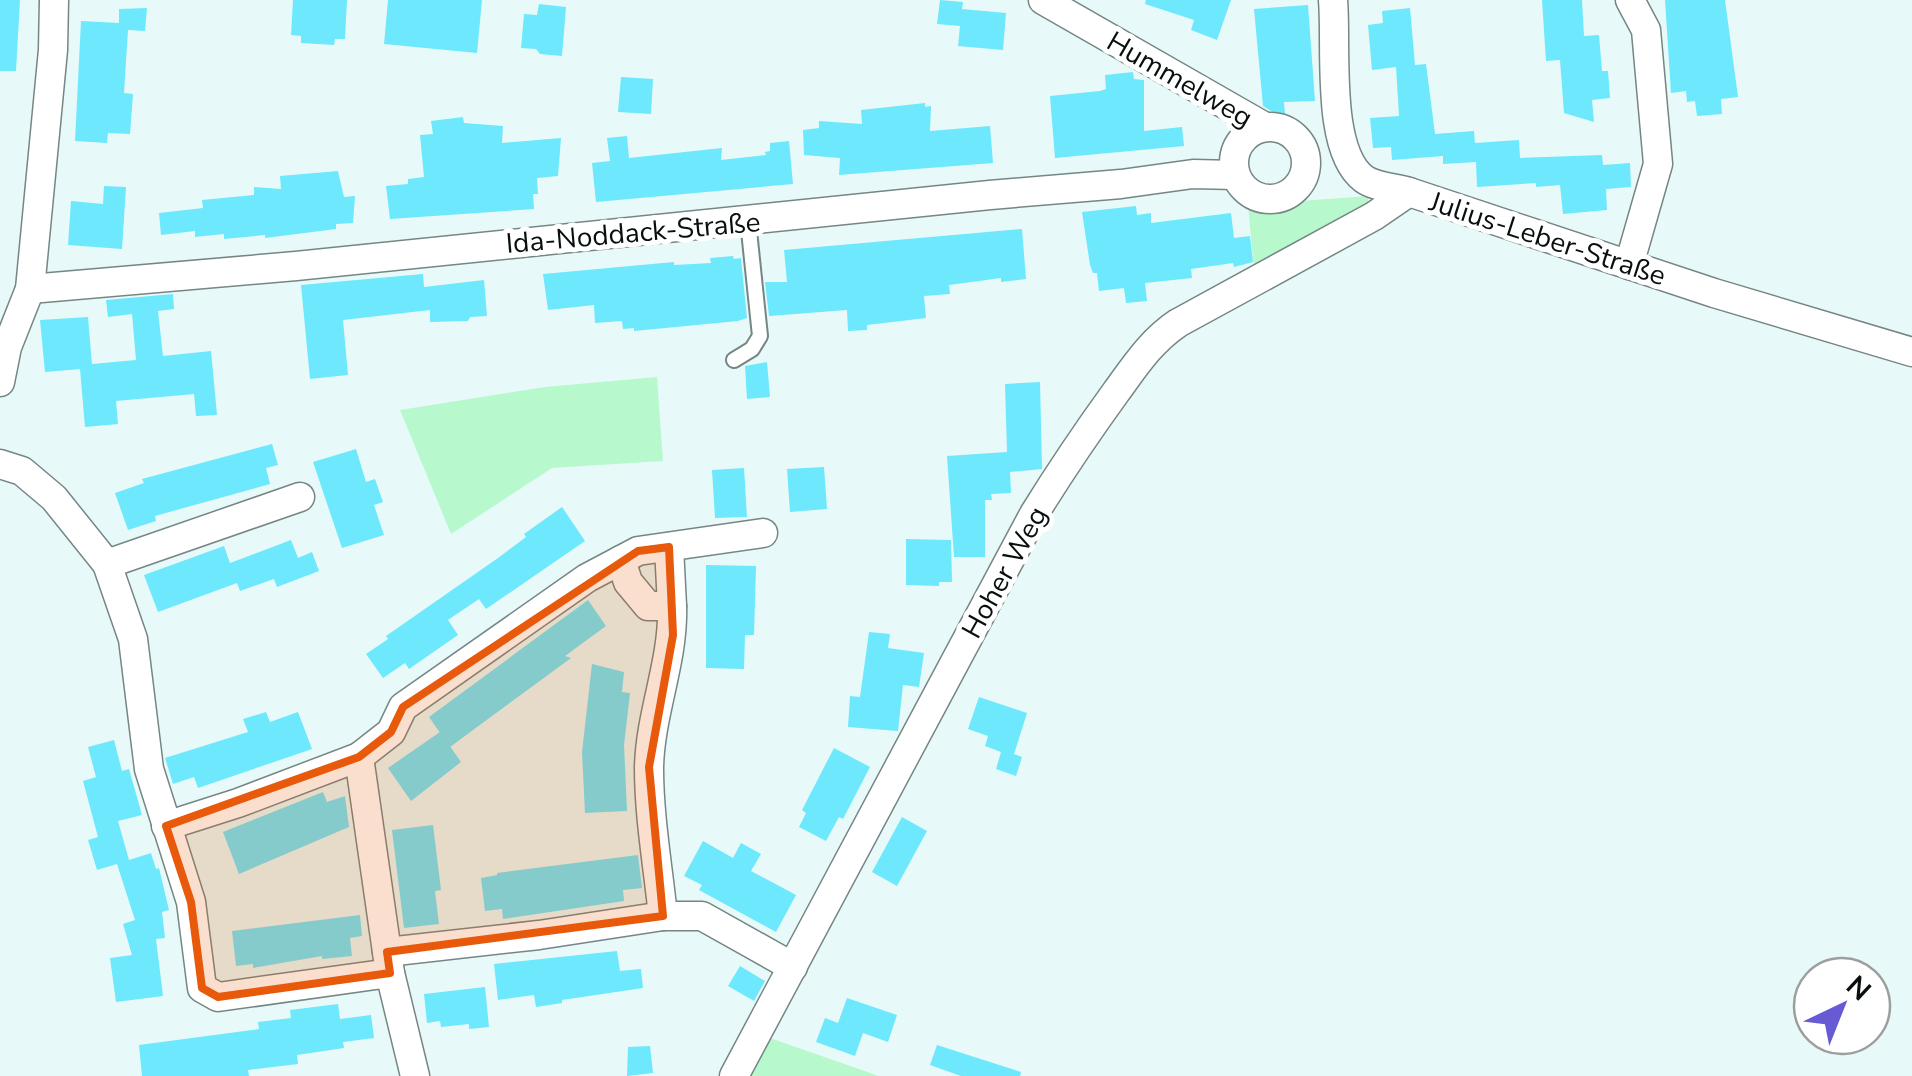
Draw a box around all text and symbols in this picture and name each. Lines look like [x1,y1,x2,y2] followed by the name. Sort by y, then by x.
[1100,23,1259,137] street label: Hummelweg
[1424,183,1671,295] street label: Julius-Leber-Straße
[504,203,762,263] street label: Ida-Noddack-Straße
[953,500,1057,645] street label: Hoher Weg
[1792,956,1892,1056] north arrow
[1838,967,1879,1009] text: N

